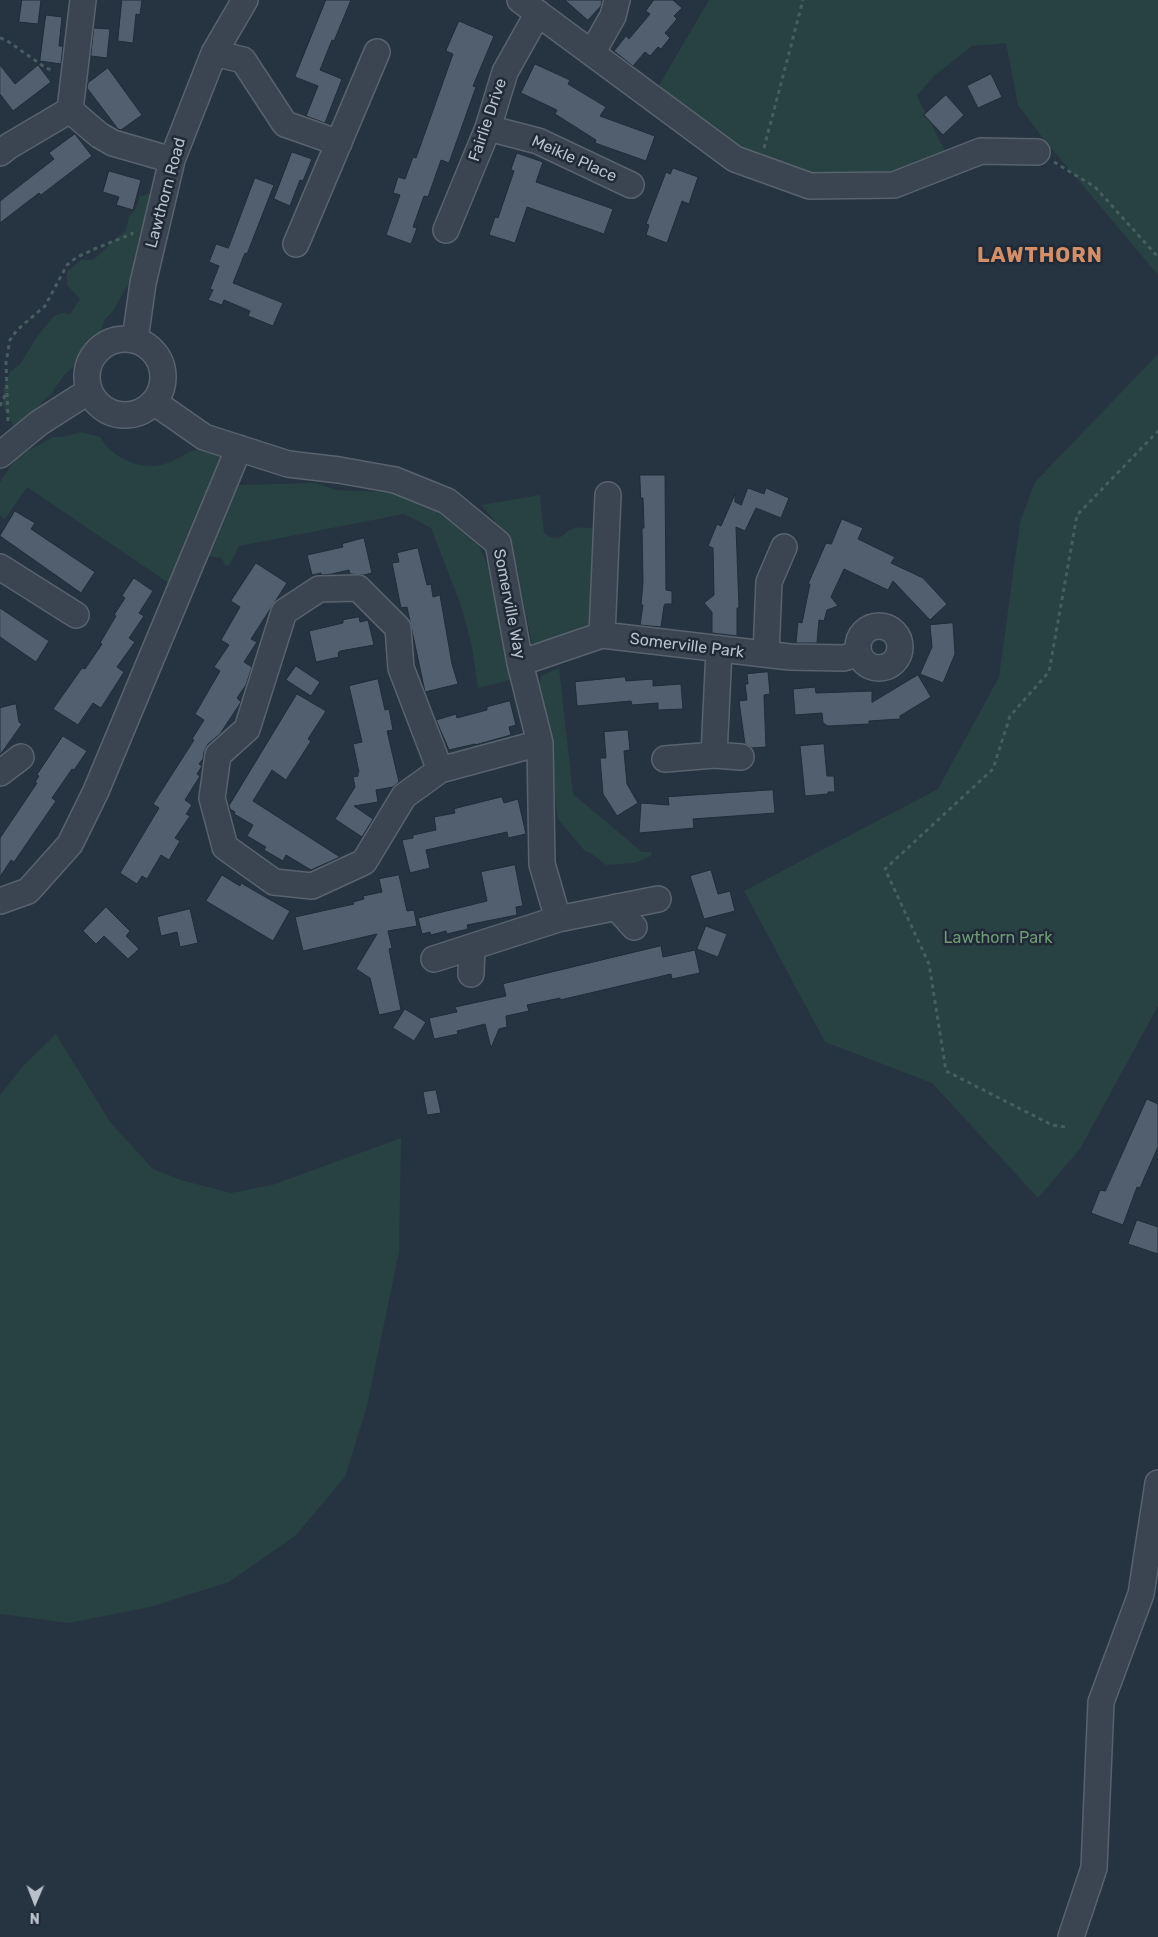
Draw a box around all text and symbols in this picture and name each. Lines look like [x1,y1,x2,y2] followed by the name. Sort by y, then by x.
[465,76,511,164] street label: Fairlie Drive
[528,132,620,186] street label: Meikle Place
[142,136,190,250] street label: Lawthorn Road
[976,243,1104,269] district label: LAWTHORN
[489,547,529,661] street label: Somerville Way
[629,629,745,663] street label: Somerville Park
[944,928,1052,948] park label: Lawthorn Park
[10,1877,60,1927] north arrow
[30,1909,40,1926] text: N

